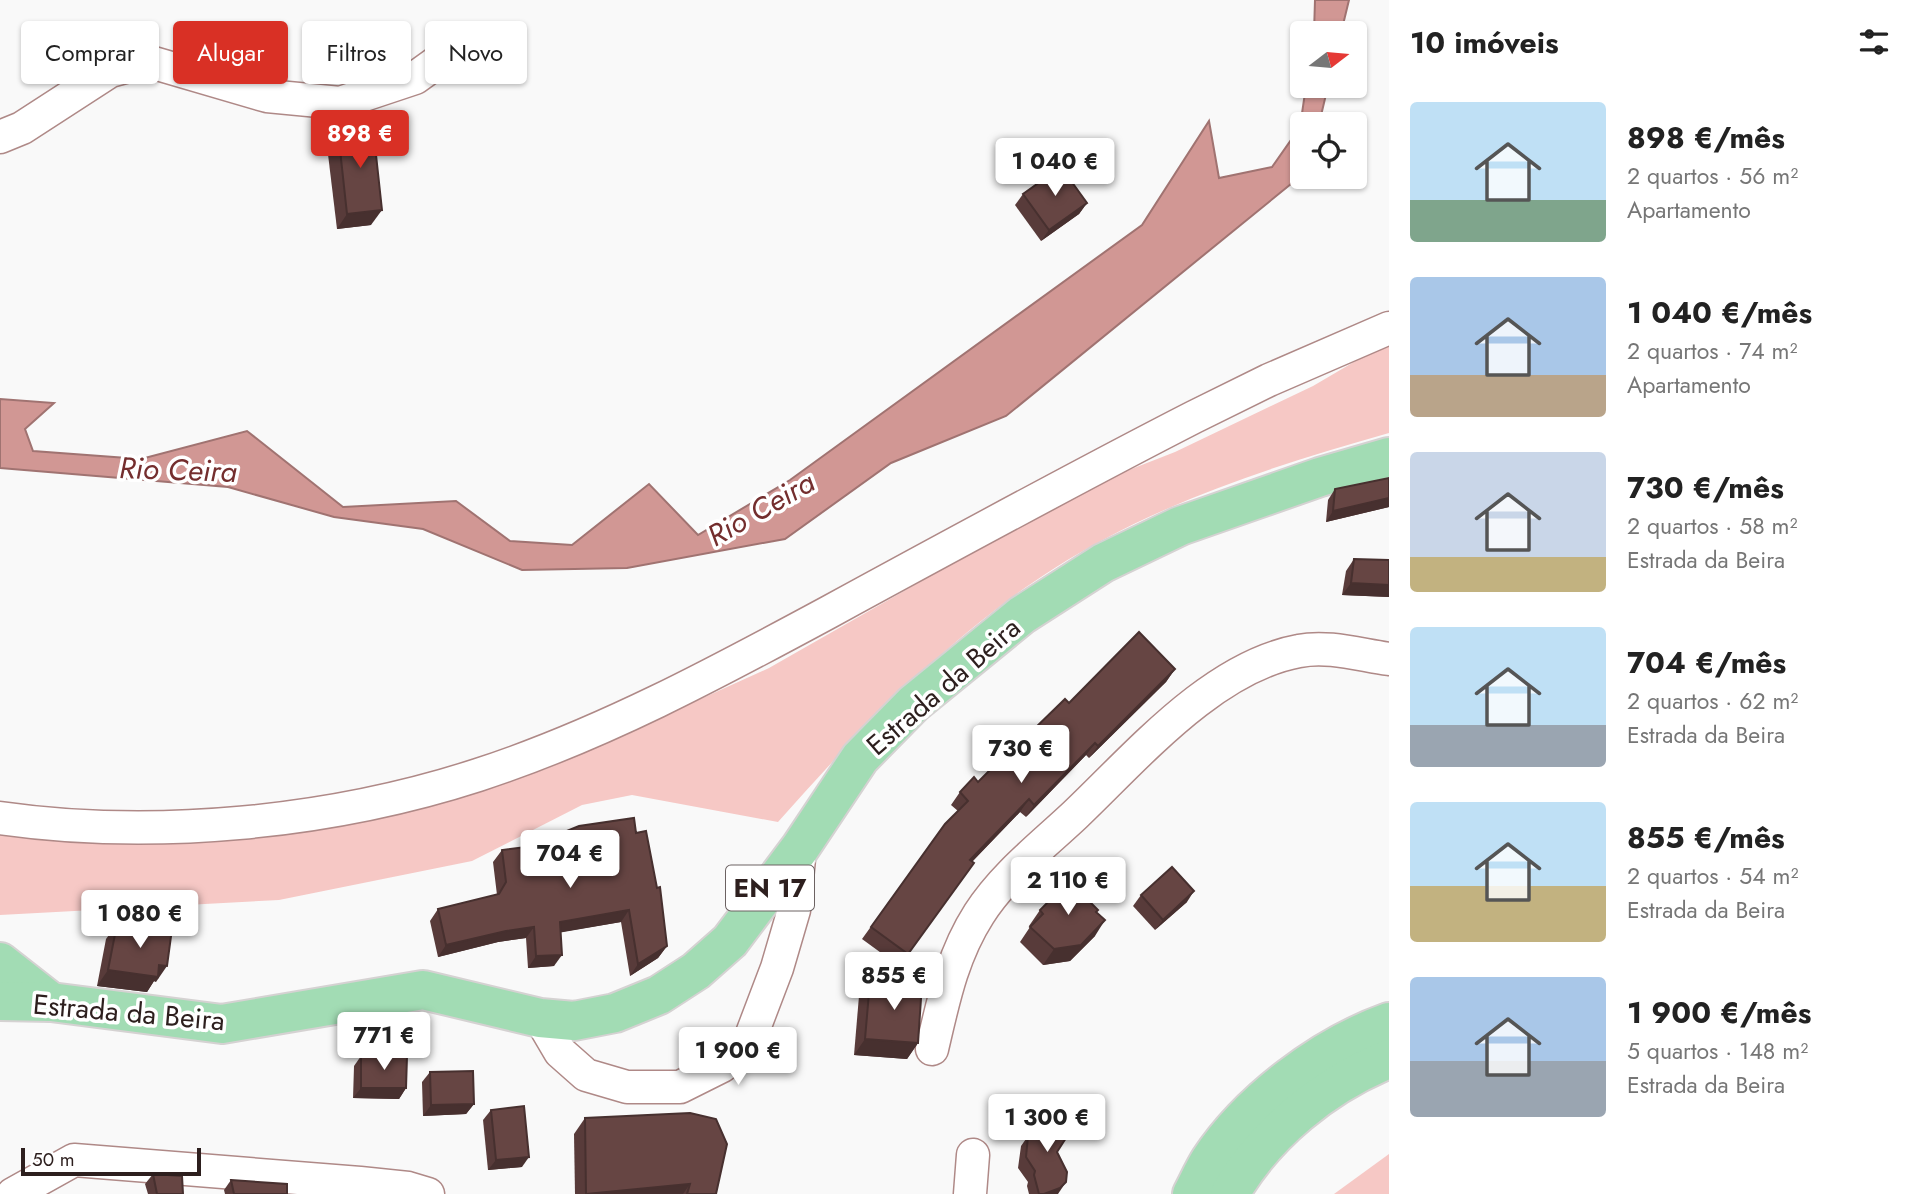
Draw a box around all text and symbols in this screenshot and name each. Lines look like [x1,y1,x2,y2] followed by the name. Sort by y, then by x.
[21,21,159,84] chip: Comprar
[173,21,288,84] chip: Alugar
[302,21,411,84] chip: Filtros
[425,21,527,84] chip: Novo
[1290,21,1367,98] north arrow
[1290,21,1367,189] map controls
[1410,21,1559,64] text: 10 imóveis
[1855,23,1893,61] icon: filters
[311,110,409,170] pin: 898 €
[1290,112,1367,189] button: locate
[327,116,393,150] text: 898 €
[1627,116,1785,159] text: 898 €/mês
[1466,130,1550,214] icon: home
[990,138,1120,198] pin: 1 040 €
[1011,144,1099,178] text: 1 040 €
[1627,159,1798,193] text: 2 quartos · 56 m²
[1627,193,1751,227] text: Apartamento
[1627,291,1812,334] text: 1 040 €/mês
[1466,305,1550,389] icon: home
[1627,334,1797,368] text: 2 quartos · 74 m²
[1627,368,1751,402] text: Apartamento
[118,446,238,493] water label: Rio Ceira
[699,460,823,557] water label: Rio Ceira
[1627,466,1784,509] text: 730 €/mês
[1466,480,1550,564] icon: home
[1627,509,1798,543] text: 2 quartos · 58 m²
[1627,543,1785,577] text: Estrada da Beira
[857,608,1029,765] street label: Estrada da Beira
[1627,641,1786,684] text: 704 €/mês
[1466,655,1550,739] icon: home
[1627,684,1798,718] text: 2 quartos · 62 m²
[1627,718,1785,752] text: Estrada da Beira
[972,726,1070,785] pin: 730 €
[988,731,1054,765] text: 730 €
[1627,816,1785,859] text: 855 €/mês
[521,830,619,890] pin: 704 €
[1466,830,1550,914] icon: home
[536,836,604,870] text: 704 €
[1003,858,1133,917] pin: 2 110 €
[1627,859,1798,893] text: 2 quartos · 54 m²
[1027,863,1109,897] text: 2 110 €
[726,866,814,911] road number: EN 17
[75,890,205,950] pin: 1 080 €
[1627,893,1785,927] text: Estrada da Beira
[97,896,183,930] text: 1 080 €
[845,953,943,1012] pin: 855 €
[861,958,927,992] text: 855 €
[31,984,227,1041] street label: Estrada da Beira
[1627,991,1811,1034] text: 1 900 €/mês
[1466,1005,1550,1089] icon: home
[335,1012,433,1072] pin: 771 €
[353,1018,415,1052] text: 771 €
[673,1028,803,1087] pin: 1 900 €
[695,1033,781,1067] text: 1 900 €
[1627,1034,1808,1068] text: 5 quartos · 148 m²
[1627,1068,1785,1102] text: Estrada da Beira
[982,1094,1112,1154] pin: 1 300 €
[1004,1100,1090,1134] text: 1 300 €
[21,1145,201,1177] scale bar
[32,1146,75,1173] text: 50 m

